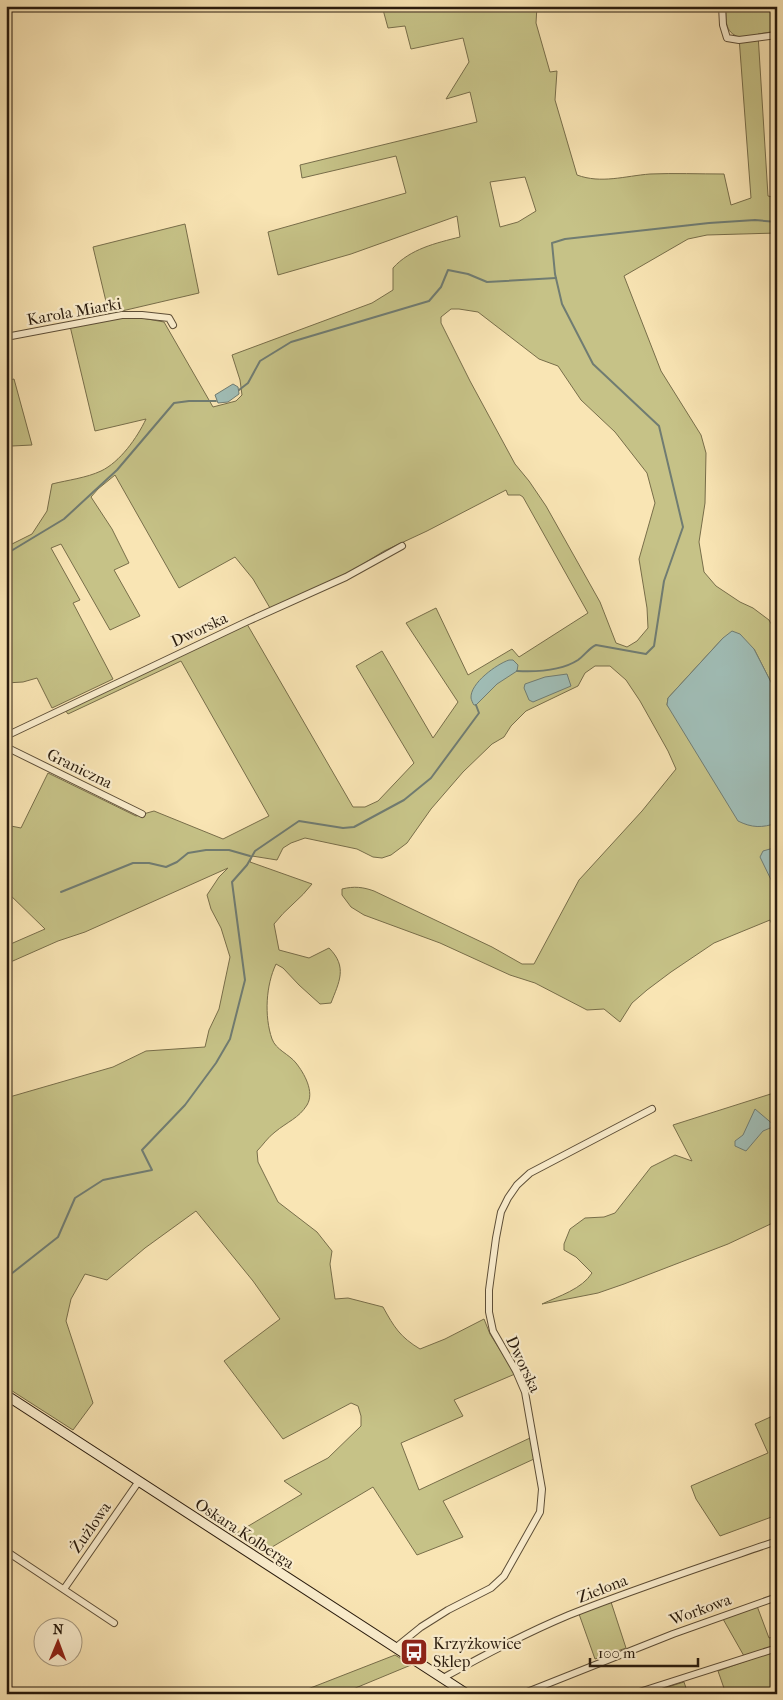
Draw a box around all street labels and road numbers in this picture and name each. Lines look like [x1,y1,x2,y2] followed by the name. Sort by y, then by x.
[25,294,123,329] street label: Karola Miarki
[168,608,231,651] street label: Dworska
[44,745,116,793] street label: Graniczna
[502,1333,545,1396] street label: Dworska
[192,1494,298,1573] street label: Oskara Kolberga
[66,1498,115,1557] street label: Żużlowa
[574,1570,631,1607] street label: Zielona
[666,1589,734,1630] street label: Workowa

